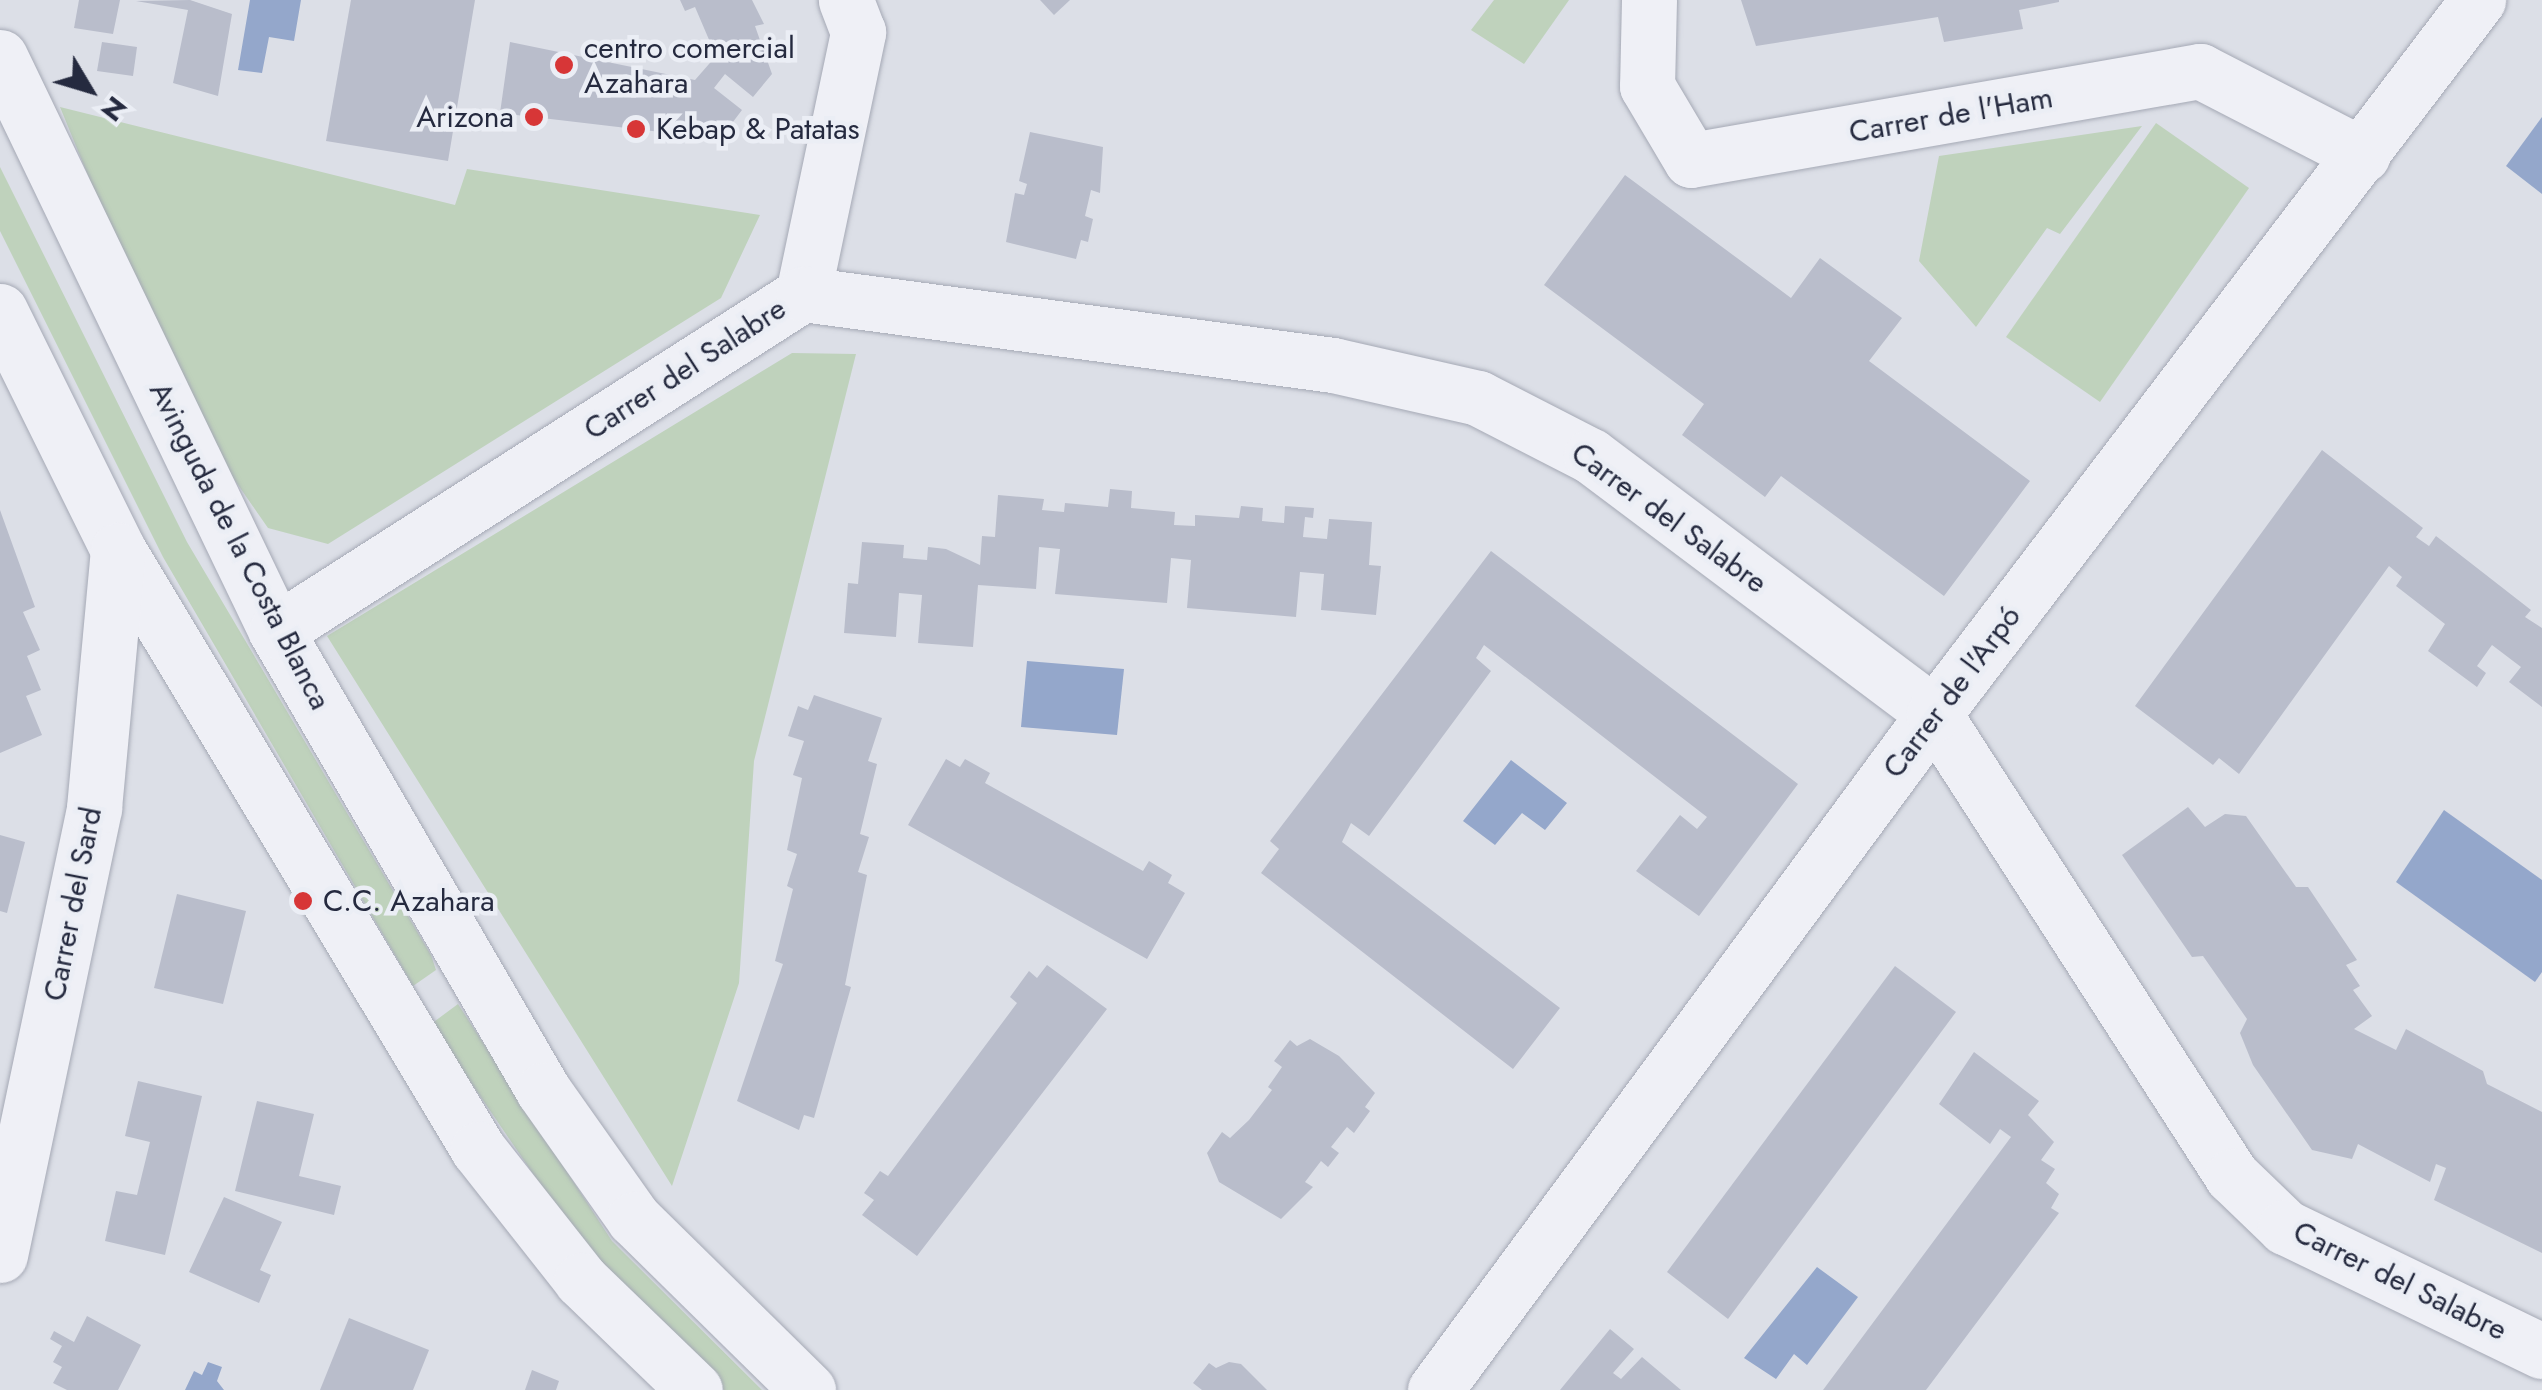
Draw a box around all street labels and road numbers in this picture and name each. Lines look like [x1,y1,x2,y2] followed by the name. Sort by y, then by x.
[1846,79,2056,151] street label: Carrer de l'Ham
[578,290,792,448] street label: Carrer del Salabre
[142,376,338,716] street label: Avinguda de la Costa Blanca
[1564,435,1774,601] street label: Carrer del Salabre
[1876,599,2028,785] street label: Carrer de l'Arpó
[37,804,109,1004] street label: Carrer del Sard
[2287,1214,2513,1348] street label: Carrer del Salabre

